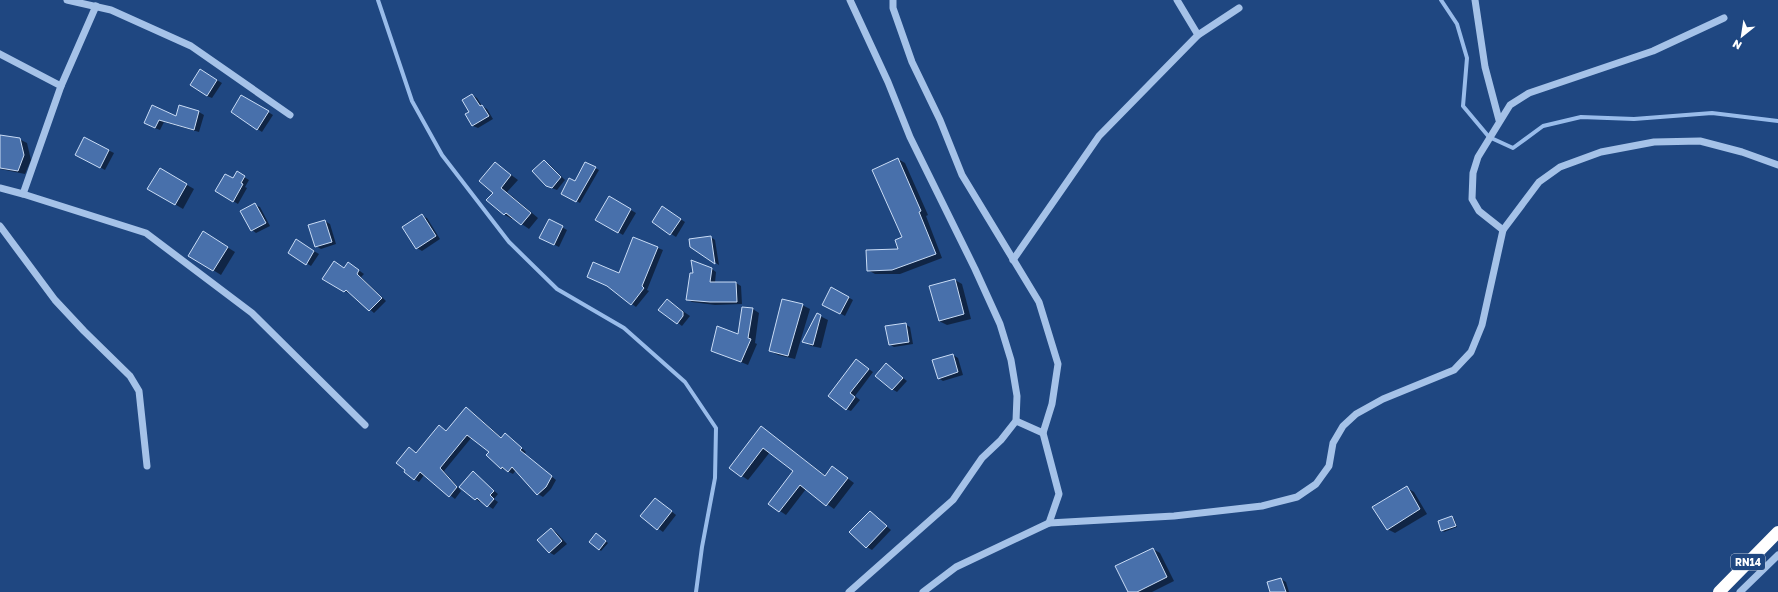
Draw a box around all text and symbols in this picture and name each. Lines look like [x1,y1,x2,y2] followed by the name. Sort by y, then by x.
[1722,16,1762,56] north arrow
[1730,37,1744,53] text: N
[1731,554,1765,570] road number: RN14

